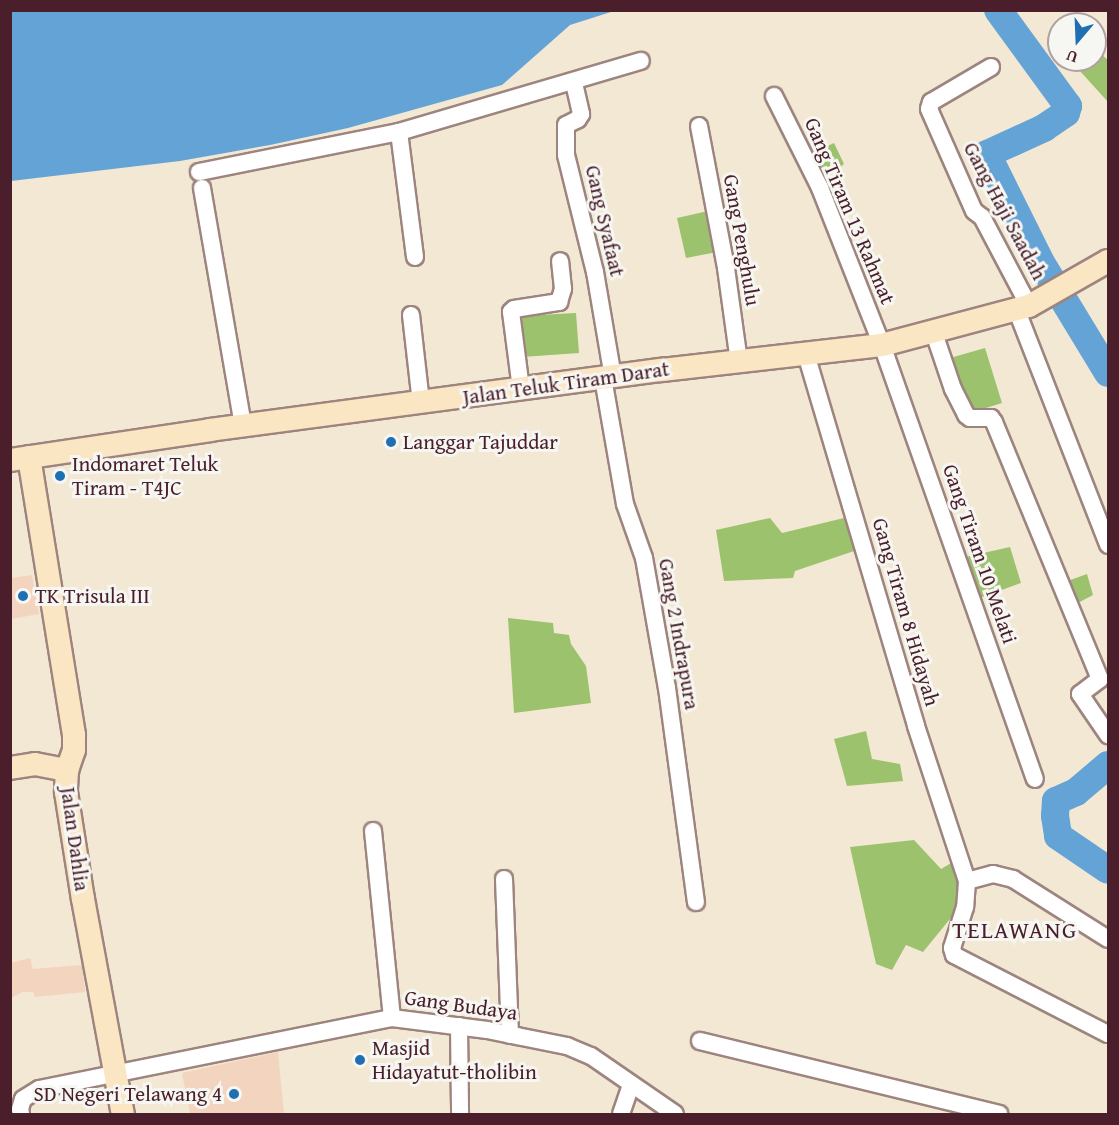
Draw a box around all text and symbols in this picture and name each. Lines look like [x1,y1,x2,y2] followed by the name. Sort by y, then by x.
[1047,12,1107,72] north arrow
[1063,44,1081,70] text: U
[799,114,901,308] street label: Gang Tiram 13 Rahmat
[958,138,1052,284] street label: Gang Haji Saadah
[580,163,630,279] street label: Gang Syafaat
[718,172,766,308] street label: Gang Penghulu
[461,356,671,410] street label: Jalan Teluk Tiram Darat
[403,429,558,455] place label: Langgar Tajuddar
[384,435,398,449] marker: Langgar Tajuddar
[72,451,218,501] place label: Indomaret Teluk Tiram - T4JC
[937,461,1023,647] street label: Gang Tiram 10 Melati
[53,469,67,483] marker: Indomaret Teluk Tiram - T4JC
[867,515,945,709] street label: Gang Tiram 8 Hidayah
[653,557,705,711] street label: Gang 2 Indrapura
[35,583,150,609] place label: TK Trisula III
[16,589,30,603] marker: TK Trisula III
[55,785,95,893] street label: Jalan Dahlia
[952,916,1078,944] district label: TELAWANG
[403,985,519,1025] street label: Gang Budaya
[372,1035,537,1085] place label: Masjid Hidayatut-tholibin
[353,1053,367,1067] marker: Masjid Hidayatut-tholibin
[34,1081,222,1107] place label: SD Negeri Telawang 4
[227,1087,241,1101] marker: SD Negeri Telawang 4

